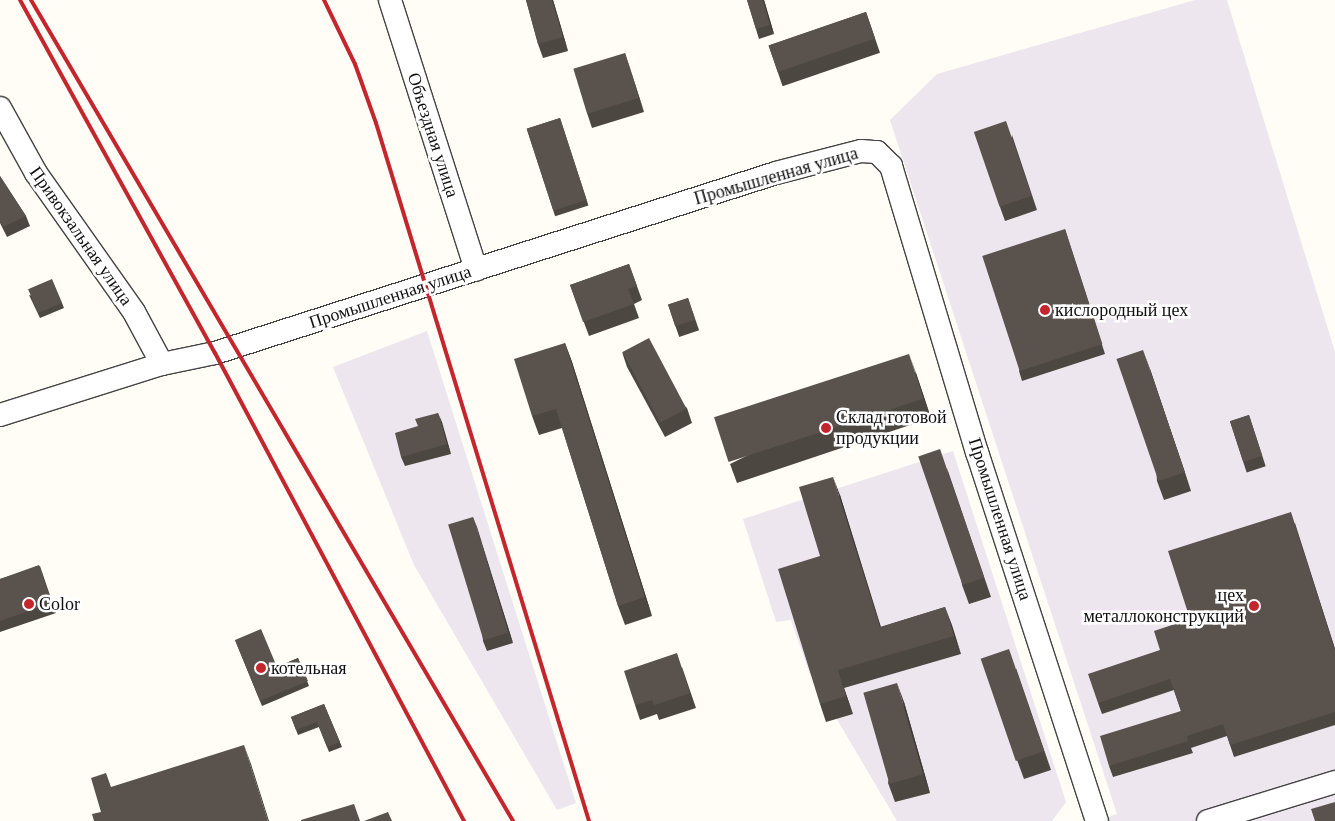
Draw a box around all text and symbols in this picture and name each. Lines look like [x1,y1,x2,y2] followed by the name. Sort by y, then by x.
[403,70,463,200] street label: Объездная улица
[692,142,860,210] street label: Промышленная улица
[25,162,137,310] street label: Привокзальная улица
[306,261,474,333] street label: Промышленная улица
[1055,299,1188,321] place label: кислородный цех
[1039,304,1051,316] marker: кислородный цех
[836,407,947,449] place label: Склад готовой продукции
[820,422,832,434] marker: Склад готовой продукции
[964,435,1036,603] street label: Промышленная улица
[1083,585,1244,628] place label: цех металлоконструкций
[39,593,80,615] place label: Color
[23,598,35,610] marker: Color
[1248,600,1260,612] marker: цех металлоконструкций
[271,657,347,679] place label: котельная
[255,662,267,674] marker: котельная

